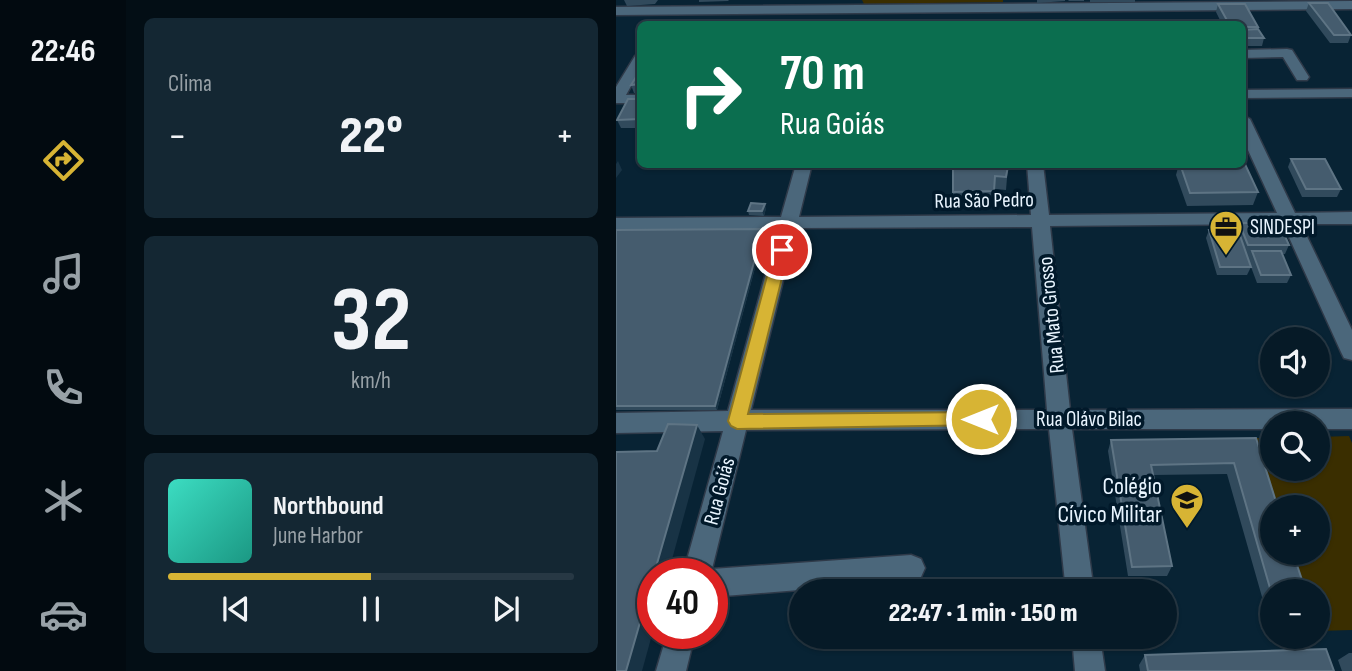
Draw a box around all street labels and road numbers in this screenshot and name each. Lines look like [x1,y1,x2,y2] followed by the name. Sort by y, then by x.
[934,187,1034,214] street label: Rua São Pedro
[1033,255,1070,375] street label: Rua Mato Grosso
[1036,407,1142,432] street label: Rua Olávo Bilac
[699,455,740,528] street label: Rua Goiás

